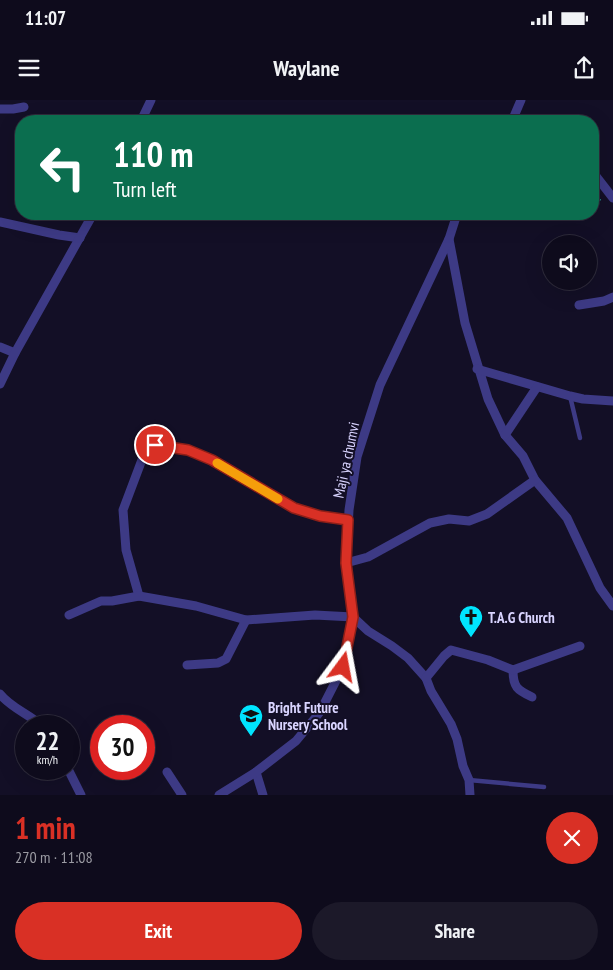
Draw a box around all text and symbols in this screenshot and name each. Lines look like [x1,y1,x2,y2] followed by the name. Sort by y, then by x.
[25,6,66,30] text: 11:07
[15,54,43,82] icon: menu
[273,54,340,82] text: Waylane
[570,54,598,82] icon: share
[113,131,194,177] text: 110 m
[30,135,95,200] icon: left
[113,175,177,203] text: Turn left
[542,235,597,290] map controls
[542,235,597,290] button: sound
[329,420,363,500] street label: Maji ya chumvi
[134,424,176,466] pin
[141,431,169,459] icon: arrive
[458,604,484,638] church icon: T.A.G Church
[488,608,555,627] place label: T.A.G Church
[316,640,368,692] position arrow
[268,698,348,734] place label: Bright Future Nursery School
[238,703,264,737] school or university icon: Bright Future Nursery School
[90,715,155,780] speed limit sign: 30
[36,725,59,757] text: 22
[37,752,58,767] text: km/h
[15,808,76,847] text: 1 min
[546,812,598,864] button: close
[15,847,93,867] text: 270 m · 11:08
[15,902,302,960] button: Exit
[312,902,598,960] button: Share

